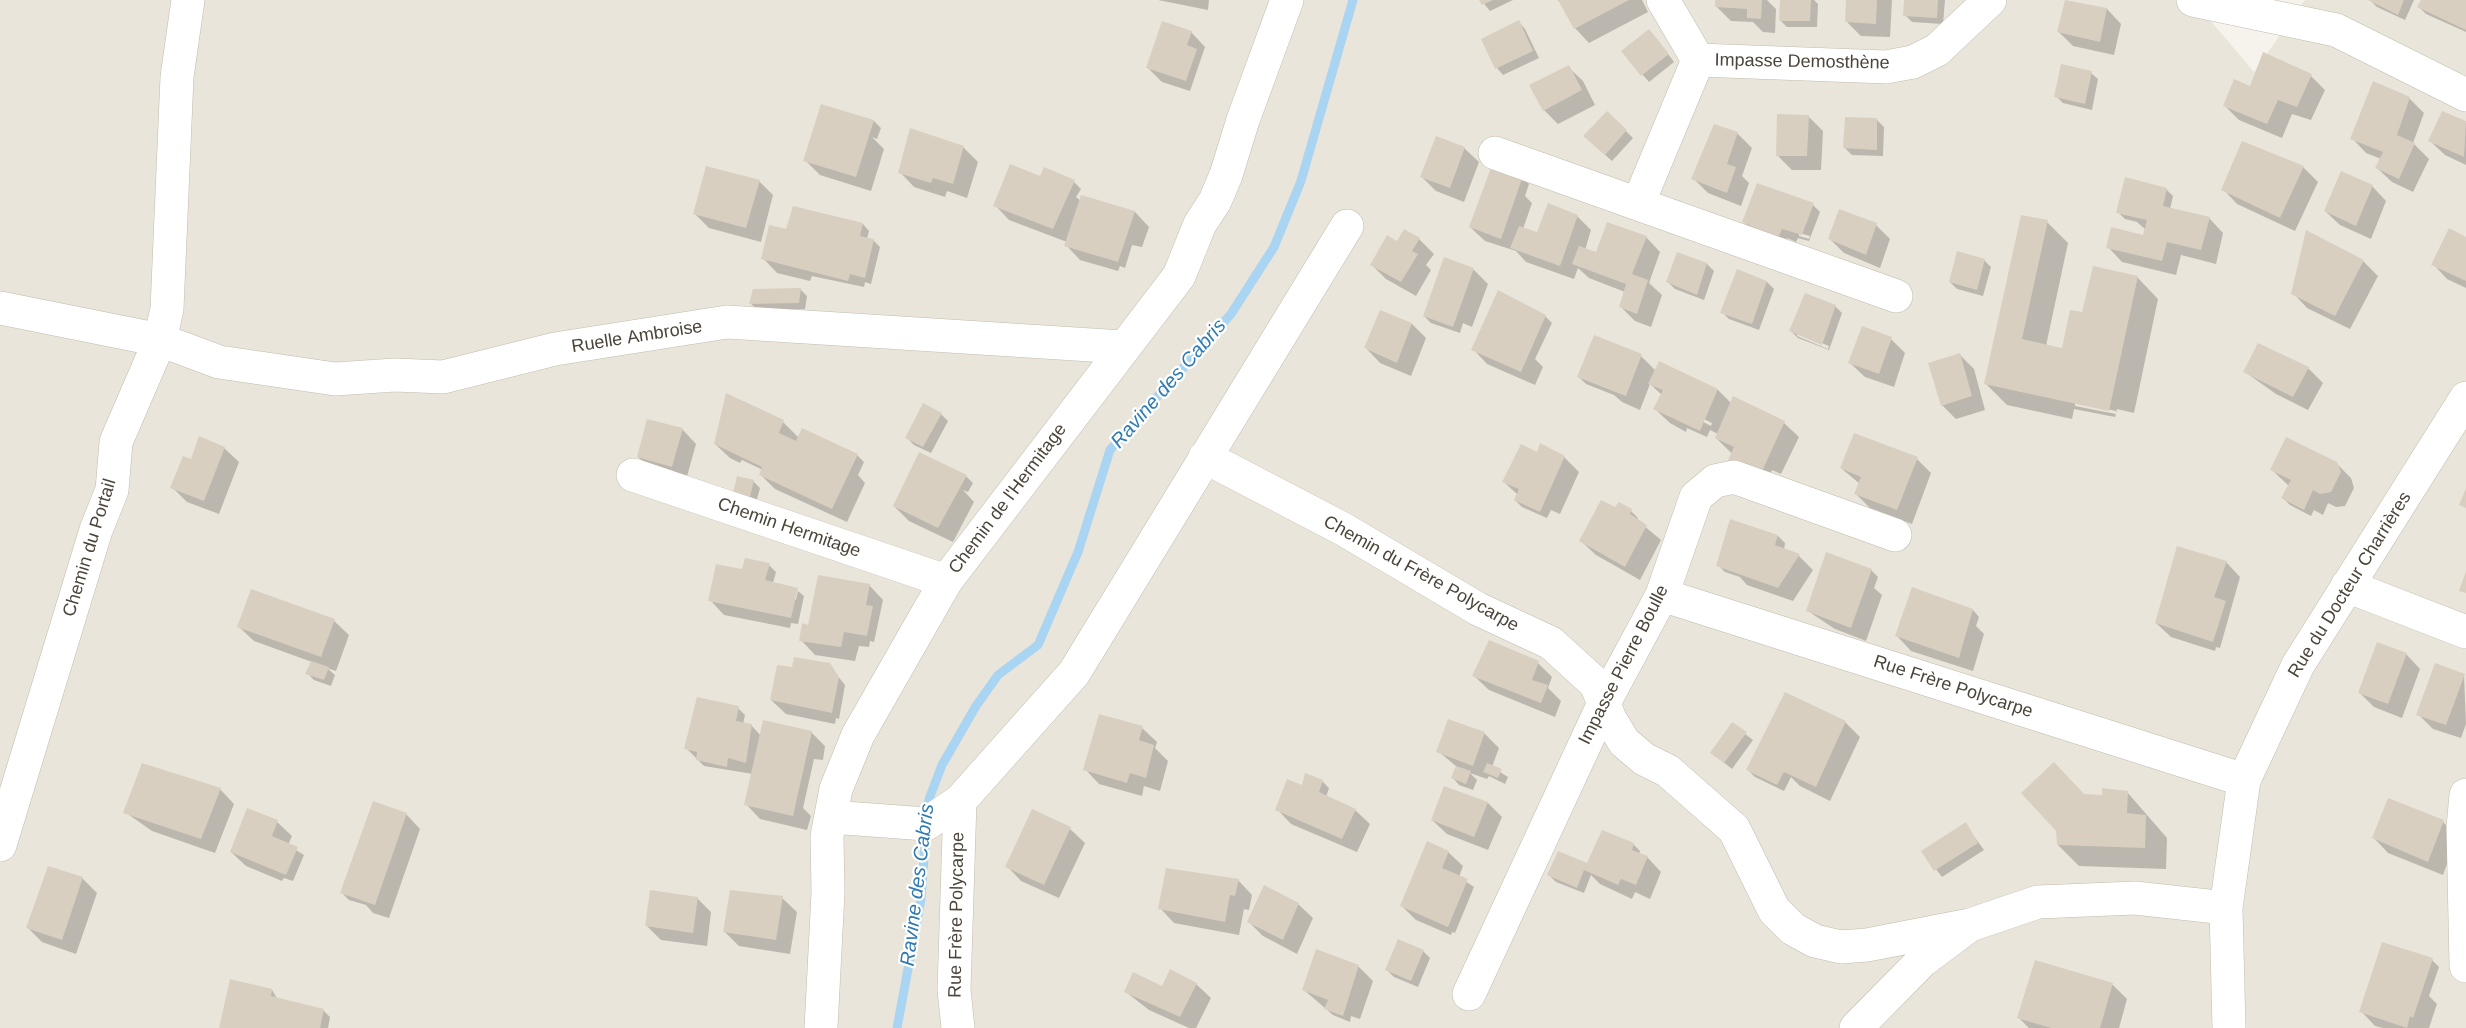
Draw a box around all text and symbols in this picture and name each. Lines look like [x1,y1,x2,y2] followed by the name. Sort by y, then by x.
[1714,50,1890,74] street label: Impasse Demosthène
[1106,314,1232,454] water label: Ravine des Cabris
[570,316,704,358] street label: Ruelle Ambroise
[944,420,1072,578] street label: Chemin de l'Hermitage
[59,476,121,620] street label: Chemin du Portail
[2284,488,2416,682] street label: Rue du Docteur Charrières
[715,493,863,563] street label: Chemin Hermitage
[1320,511,1522,637] street label: Chemin du Frère Polycarpe
[1574,582,1674,748] street label: Impasse Pierre Boulle
[1871,651,2035,723] street label: Rue Frère Polycarpe
[896,802,940,968] water label: Ravine des Cabris
[945,832,969,998] street label: Rue Frère Polycarpe

